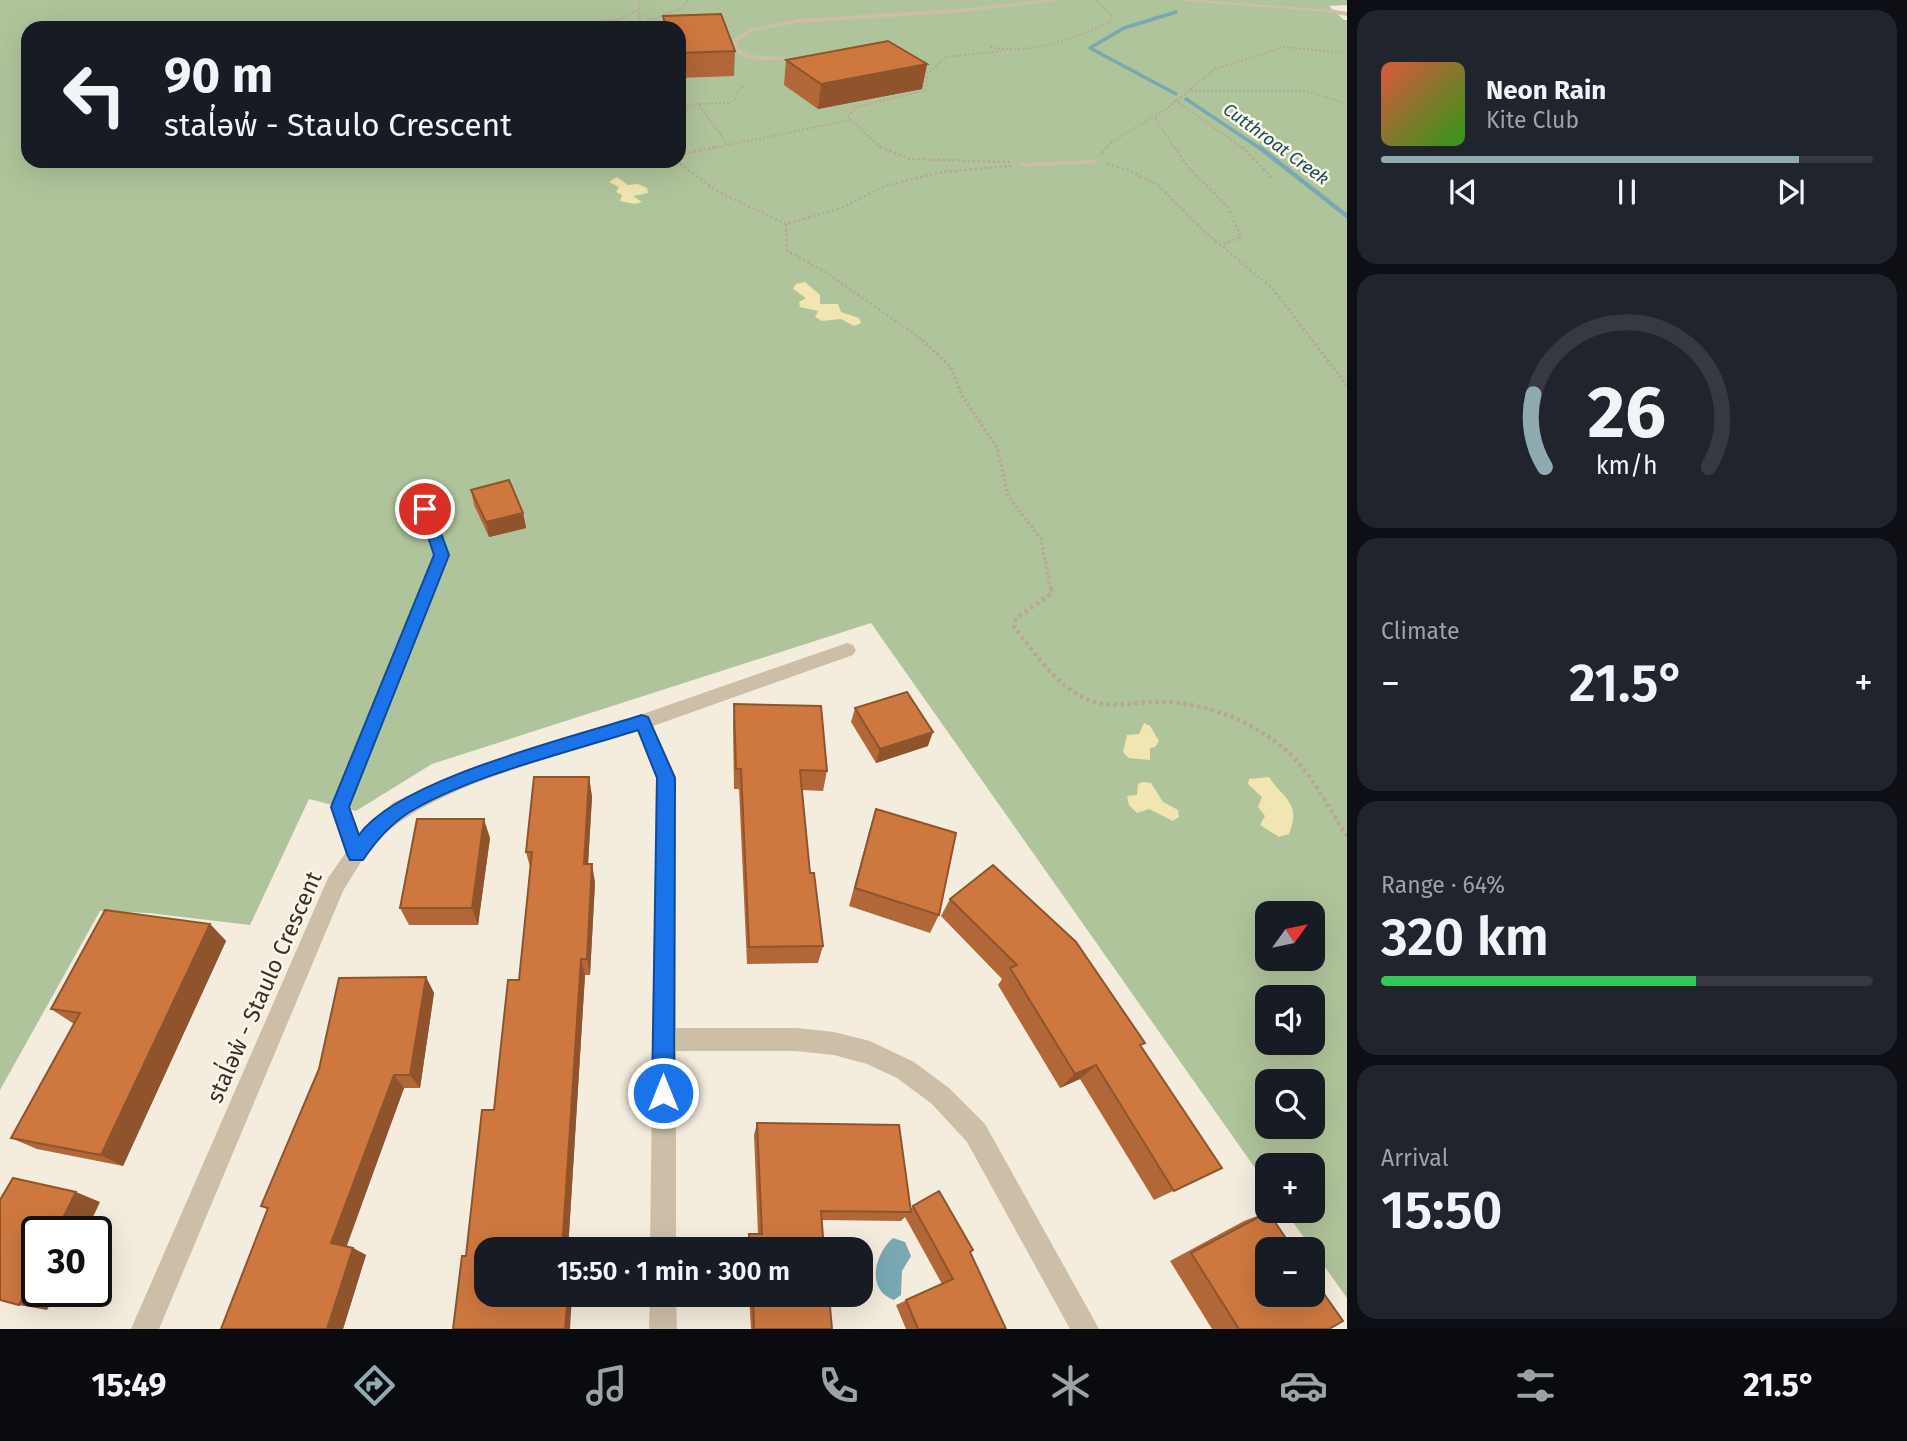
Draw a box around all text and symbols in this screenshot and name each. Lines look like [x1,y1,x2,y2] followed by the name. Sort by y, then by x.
[164,46,273,105] text: 90 m
[49,49,140,140] icon: left
[1486,75,1606,106] text: Neon Rain
[1219,98,1333,190] water label: Cutthroat Creek
[164,106,512,144] text: stal̓əw̓ - Staulo Crescent
[1486,106,1579,134] text: Kite Club
[1444,173,1482,211] icon: previous
[1608,173,1646,211] icon: pause
[1772,173,1810,211] icon: next
[1588,369,1666,456] text: 26
[1596,450,1658,480] text: km/h
[395,479,455,539] pin
[406,490,444,528] icon: arrive
[1381,617,1460,645] text: Climate
[1569,652,1685,715] text: 21.5°
[1381,660,1400,706] text: −
[1854,660,1873,706] text: +
[198,865,328,1107] street label: stal̓əw̓ - Staulo Crescent
[1381,871,1505,899] text: Range · 64%
[1255,901,1325,971] north arrow
[1255,901,1325,1307] map controls
[1381,906,1549,969] text: 320 km
[1255,985,1325,1055] button: sound
[626,1056,700,1130] position arrow
[1255,1069,1325,1139] button: search
[1381,1144,1448,1172] text: Arrival
[1255,1153,1325,1223] button: +
[1381,1179,1502,1242] text: 15:50
[21,1216,112,1307] speed limit sign: 30
[1255,1237,1325,1307] button: −
[557,1256,790,1287] text: 15:50 · 1 min · 300 m
[350,1361,399,1410] icon: directions
[582,1361,631,1410] icon: music
[814,1361,863,1410] icon: phone
[1046,1361,1095,1410] icon: climate
[1279,1361,1328,1410] icon: car
[1511,1361,1560,1410] icon: filters
[92,1366,167,1404] text: 15:49
[1743,1366,1815,1404] text: 21.5°

